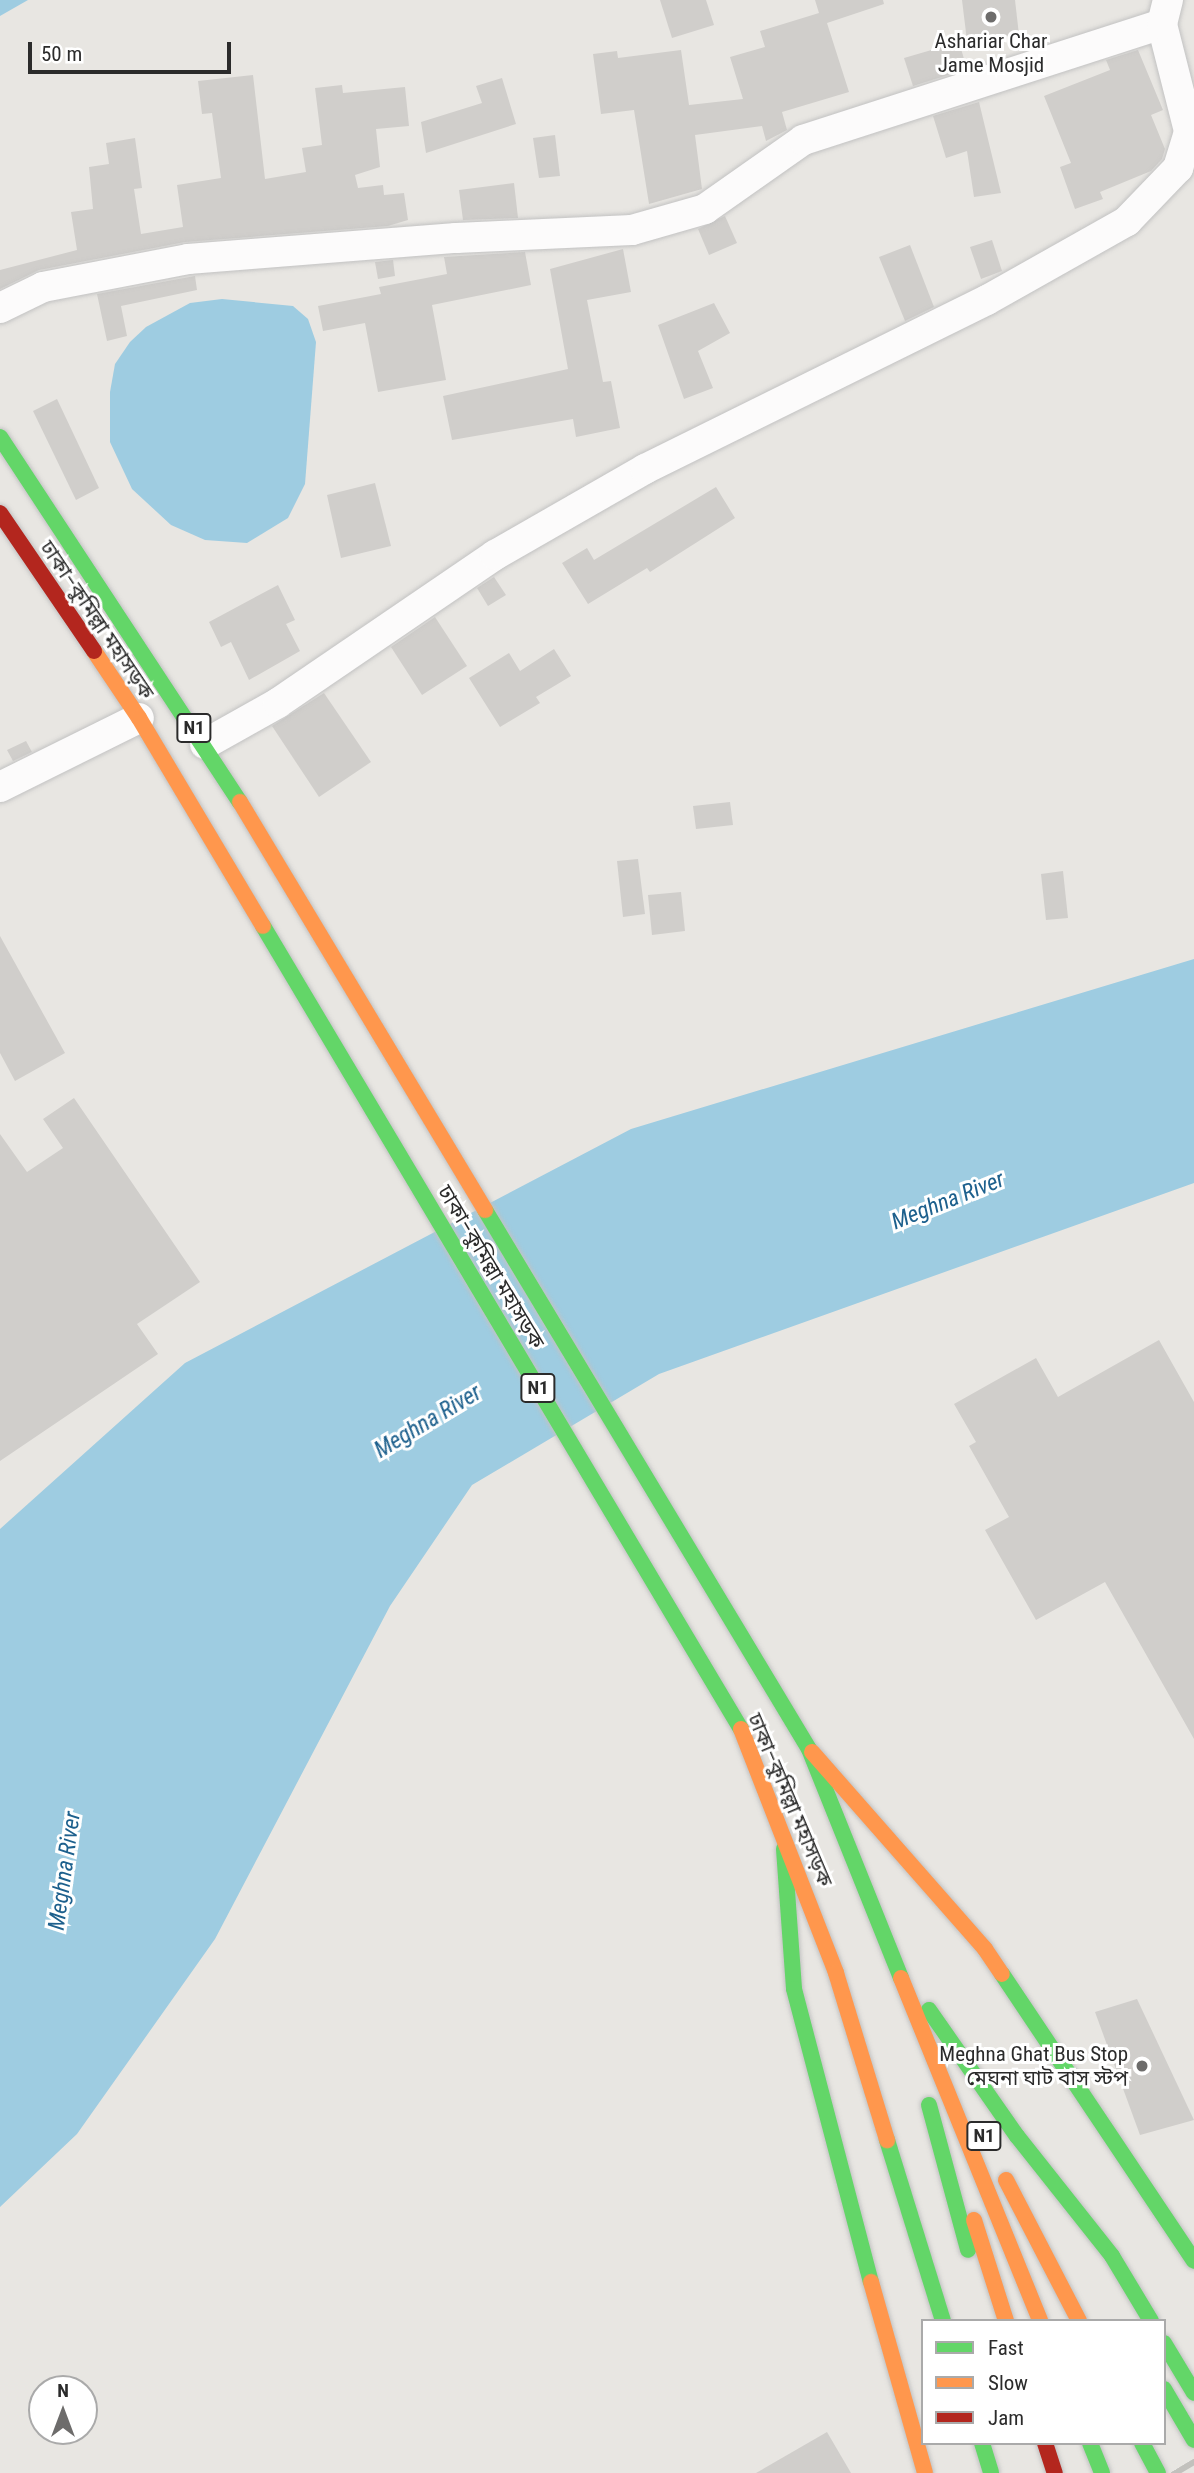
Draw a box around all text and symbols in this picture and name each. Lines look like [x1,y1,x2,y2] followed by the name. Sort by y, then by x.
[983,9,999,25] marker: Ashariar Char Jame Mosjid
[32,28,234,72] scale bar
[935,28,1047,78] place label: Ashariar Char Jame Mosjid
[41,42,82,66] text: 50 m
[35,536,159,704] street label: ঢাকা–কুমিল্লা মহাসড়ক
[175,712,213,744] road number: N1
[887,1166,1009,1236] water label: Meghna River
[432,1181,550,1353] street label: ঢাকা–কুমিল্লা মহাসড়ক
[519,1372,557,1404] road number: N1
[370,1379,486,1465] water label: Meghna River
[742,1709,838,1891] street label: ঢাকা–কুমিল্লা মহাসড়ক
[43,1810,87,1932] water label: Meghna River
[939,2041,1128,2091] place label: Meghna Ghat Bus Stop মেঘনা ঘাট বাস স্টপ
[1134,2058,1150,2074] marker: Meghna Ghat Bus Stop মেঘনা ঘাট বাস স্টপ
[965,2120,1003,2152] road number: N1
[921,2319,1166,2445] legend
[988,2336,1024,2360] text: Fast
[988,2371,1028,2395] text: Slow
[28,2375,98,2445] north arrow
[57,2379,69,2402] text: N
[988,2406,1024,2430] text: Jam

